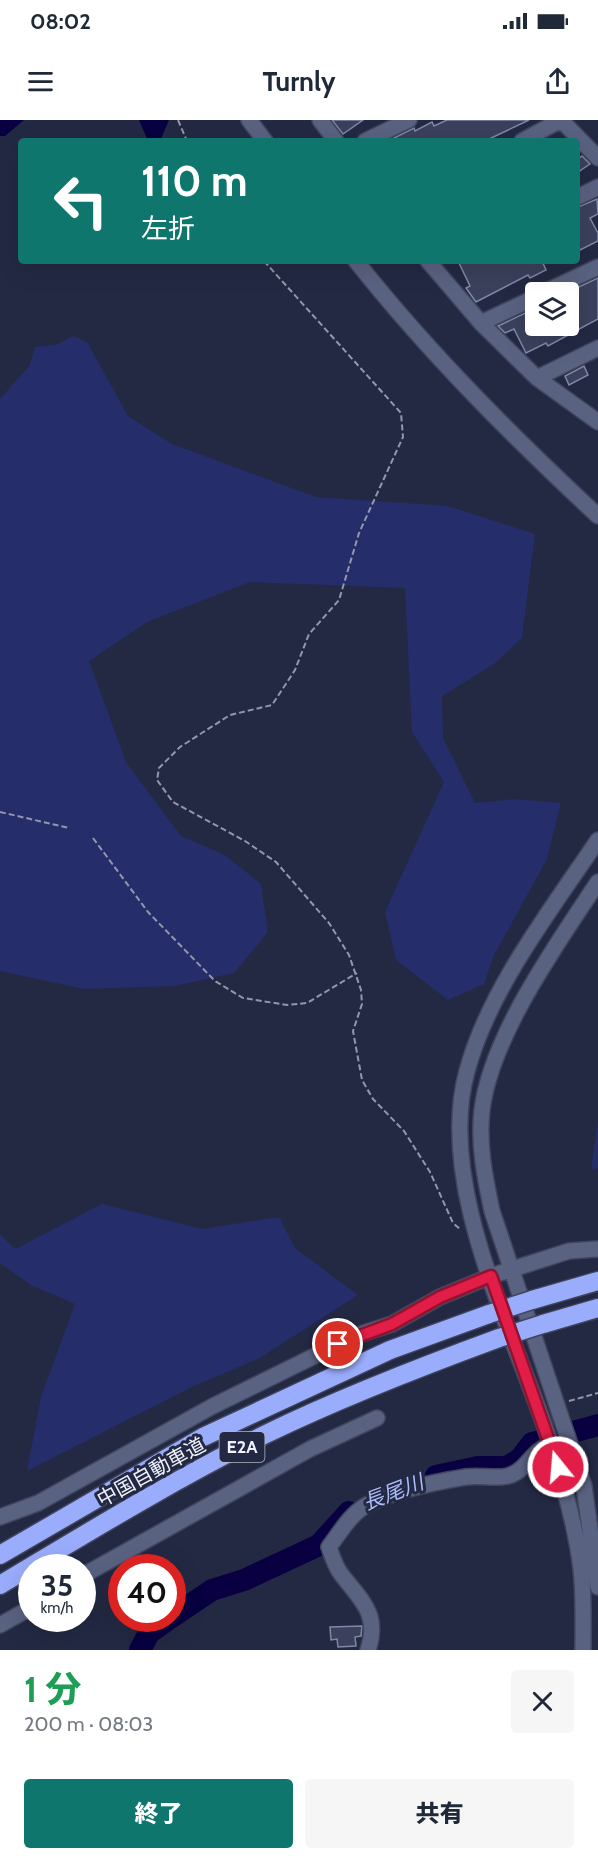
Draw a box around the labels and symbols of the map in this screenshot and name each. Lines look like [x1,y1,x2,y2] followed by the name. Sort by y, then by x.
[312,1318,363,1369] pin
[93,1432,209,1512] street label: 中国自動車道
[220,1432,264,1462] road number: E2A
[526,1435,590,1499] position arrow
[359,1468,429,1515] water label: 長尾川
[108,1554,186,1632] speed limit sign: 40

